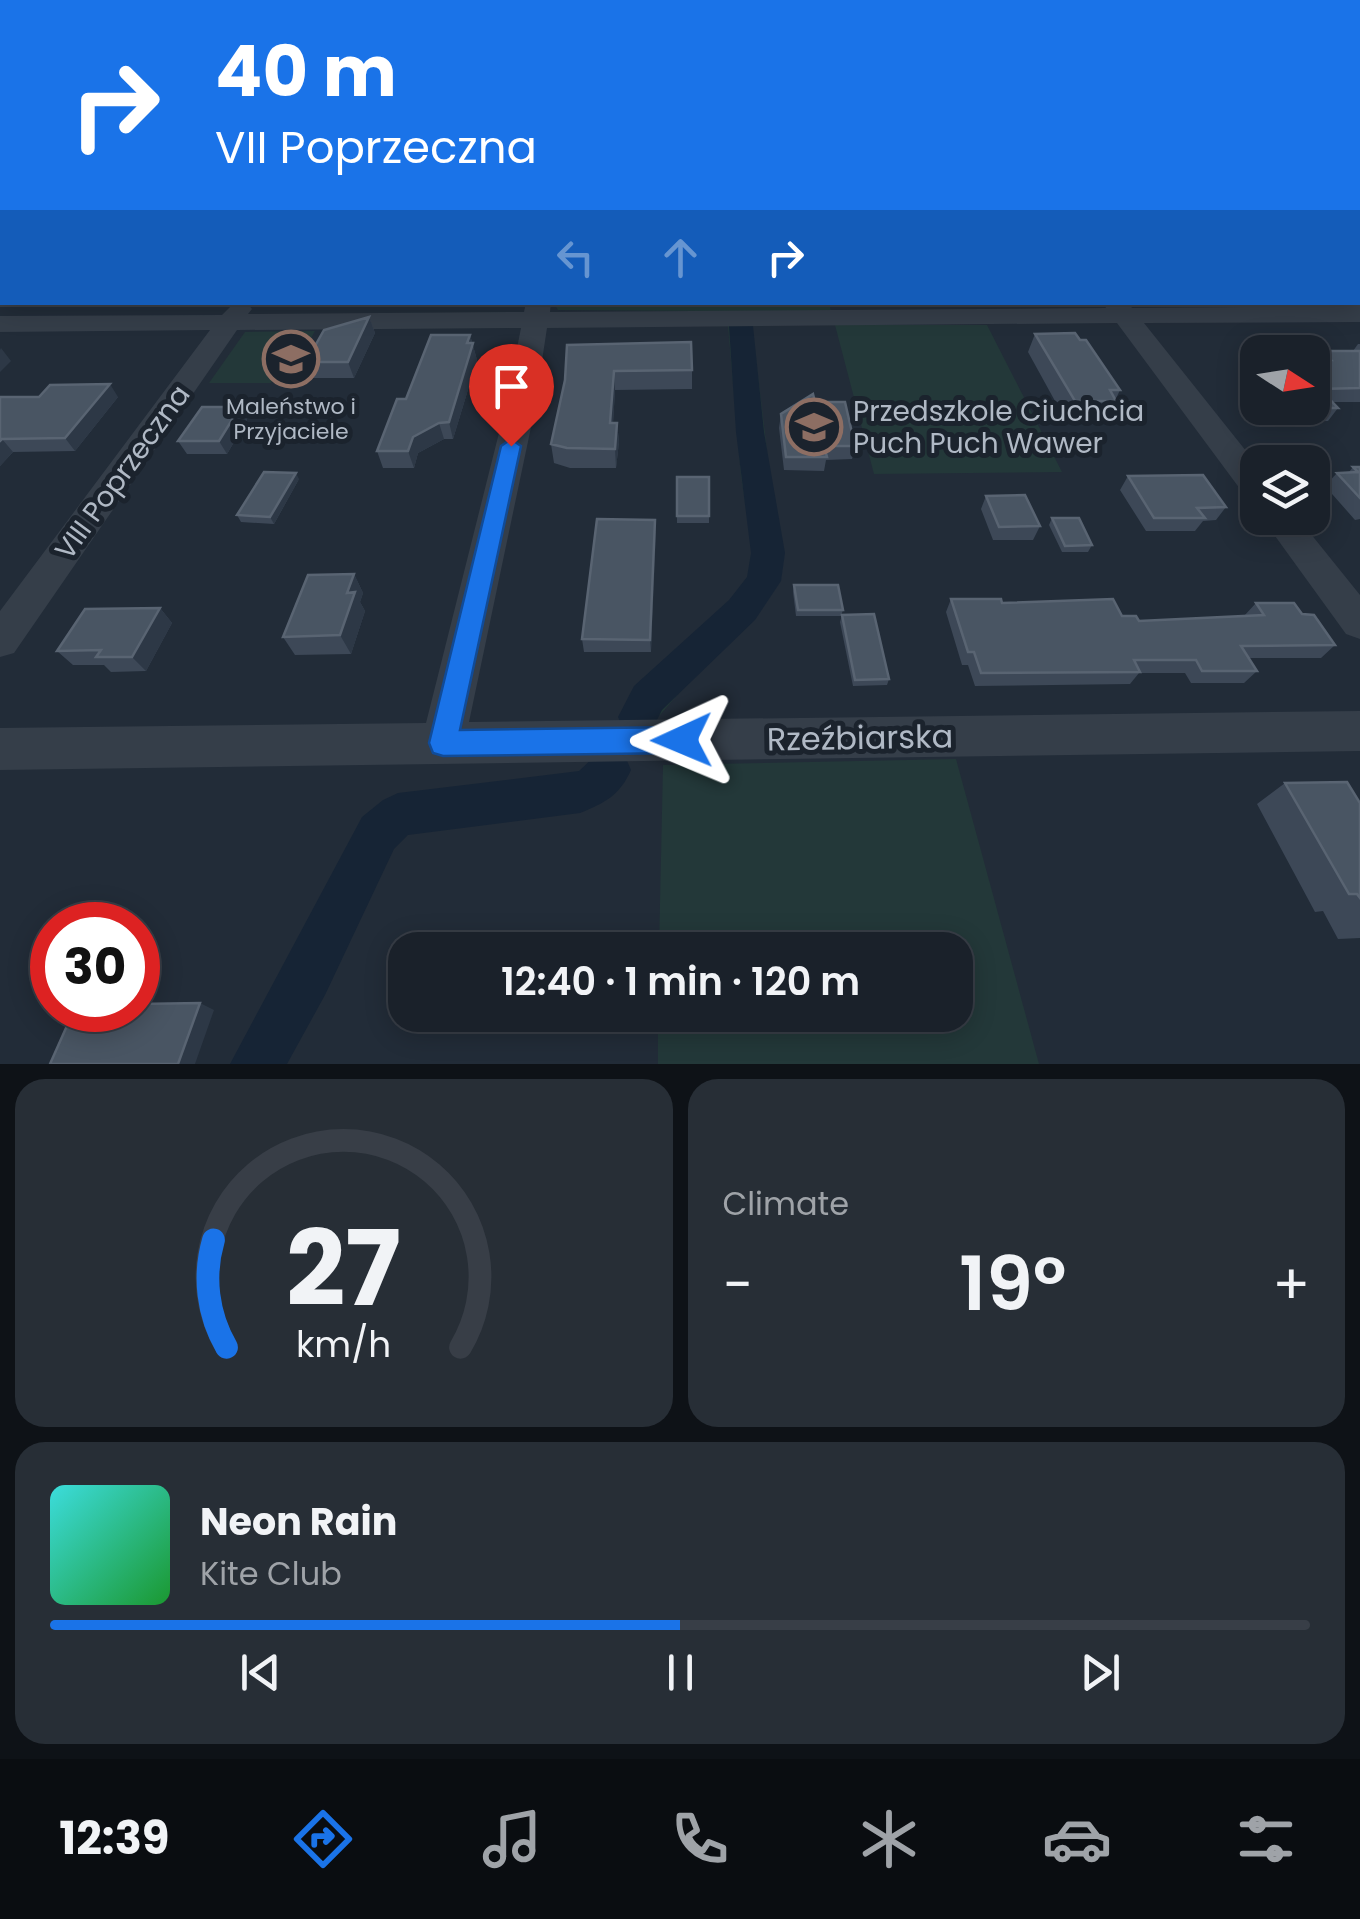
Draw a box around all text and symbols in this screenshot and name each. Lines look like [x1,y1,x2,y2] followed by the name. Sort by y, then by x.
[215,22,397,121] text: 40 m
[50,40,180,170] icon: right
[215,116,537,179] text: VII Poprzeczna
[548,230,603,285] icon: left
[653,230,708,285] icon: ahead
[758,230,813,285] icon: right
[261,329,321,389] school or university icon: Maleństwo i Przyjaciele
[1240,335,1330,425] north arrow
[1240,335,1330,535] map controls
[469,344,554,447] pin
[484,359,539,414] icon: arrive
[46,377,199,568] street label: VIII Poprzeczna
[226,391,356,447] place label: Maleństwo i Przyjaciele
[853,392,1144,463] place label: Przedszkole Ciuchcia Puch Puch Wawer
[784,397,844,457] school or university icon: Przedszkole Ciuchcia Puch Puch Wawer
[1240,445,1330,535] button: layers
[630,688,734,792] position arrow
[766,713,954,762] street label: Rzeźbiarska
[30,902,160,1032] speed limit sign: 30
[501,955,860,1008] text: 12:40 · 1 min · 120 m
[723,1181,849,1226] text: Climate
[286,1196,401,1341] text: 27
[959,1231,1066,1336] text: 19°
[723,1246,753,1323] text: −
[1272,1246,1310,1323] text: +
[296,1319,391,1370] text: km/h
[200,1495,397,1548] text: Neon Rain
[200,1551,342,1596] text: Kite Club
[233,1645,288,1700] icon: previous
[653,1645,708,1700] icon: pause
[1073,1645,1128,1700] icon: next
[288,1804,358,1874] icon: directions
[477,1804,547,1874] icon: music
[665,1804,735,1874] icon: phone
[854,1804,924,1874] icon: climate
[1042,1804,1112,1874] icon: car
[1231,1804,1301,1874] icon: filters
[59,1807,170,1870] text: 12:39

